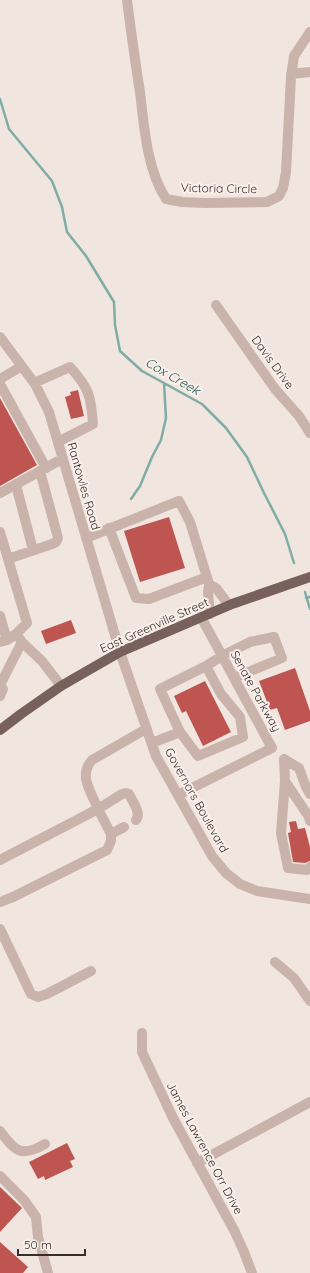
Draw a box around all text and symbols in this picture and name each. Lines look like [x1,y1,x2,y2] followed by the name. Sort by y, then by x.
[181,180,257,196] street label: Victoria Circle
[249,332,298,392] street label: Davis Drive
[143,354,204,399] water label: Cox Creek
[64,440,104,532] street label: Rantowles Road
[97,594,211,656] street label: East Greenville Street
[228,648,284,734] street label: Senate Parkway
[162,745,232,855] street label: Governors Boulevard
[164,1079,247,1217] street label: James Lawrence Orr Drive
[18,1231,85,1257] scale bar
[24,1237,52,1252] text: 50 m

